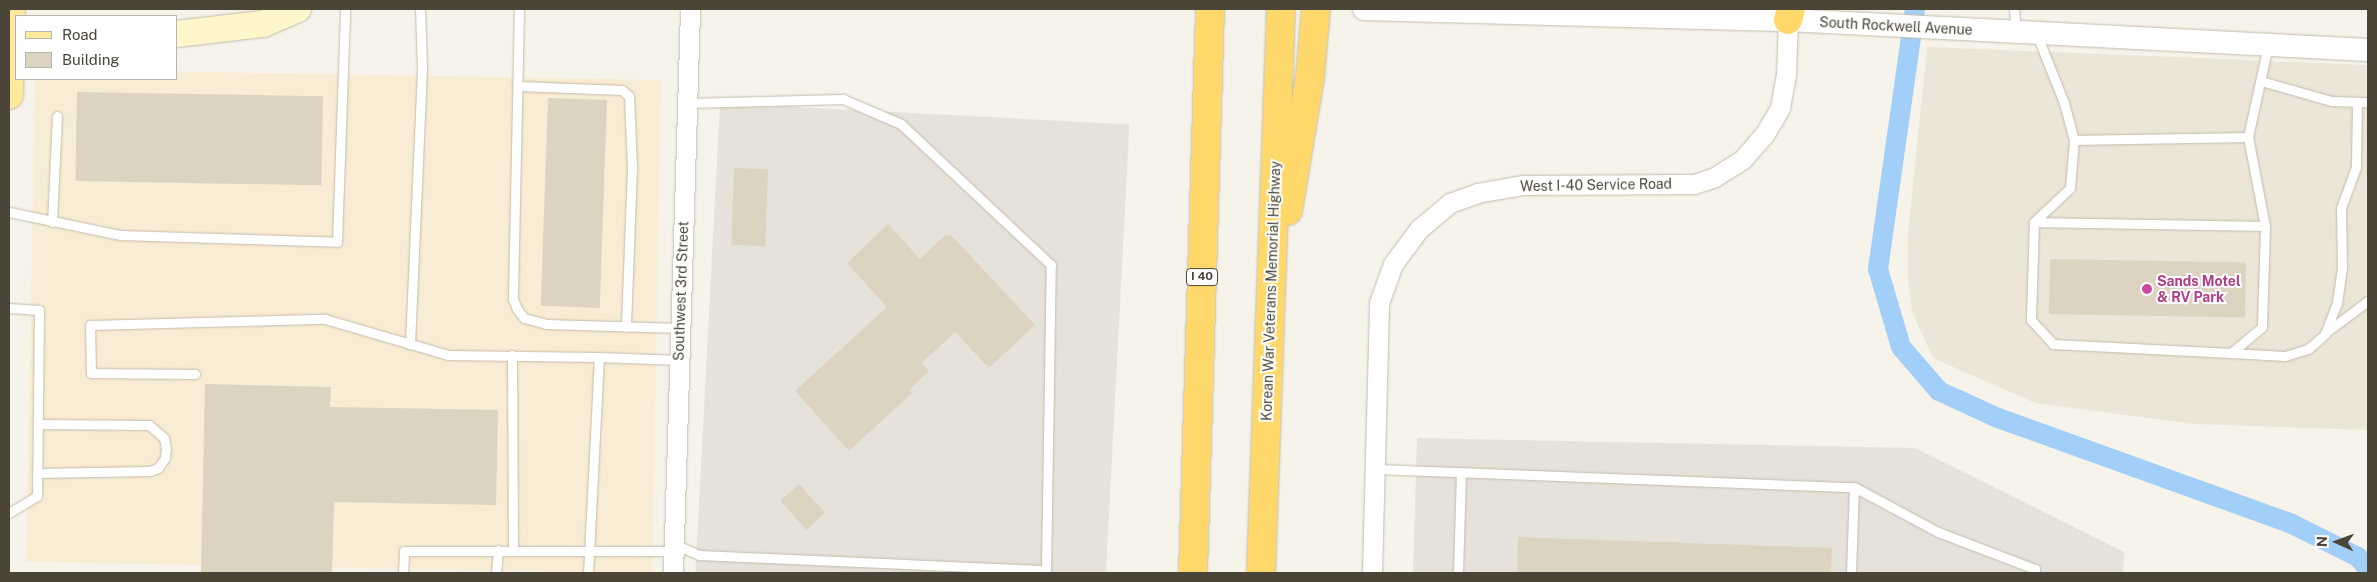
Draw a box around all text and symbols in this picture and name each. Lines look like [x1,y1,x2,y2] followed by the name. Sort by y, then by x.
[1819,14,1973,38] street label: South Rockwell Avenue
[15,15,178,80] legend
[62,26,98,43] text: Road
[62,51,120,68] text: Building
[1258,160,1284,422] street label: Korean War Veterans Memorial Highway
[1520,175,1672,195] street label: West I-40 Service Road
[670,221,692,361] street label: Southwest 3rd Street
[1186,268,1218,286] road number: I 40
[2157,273,2241,306] place label: Sands Motel & RV Park
[2141,283,2153,295] marker: Sands Motel & RV Park
[2312,517,2362,567] north arrow
[2314,536,2330,547] text: N

